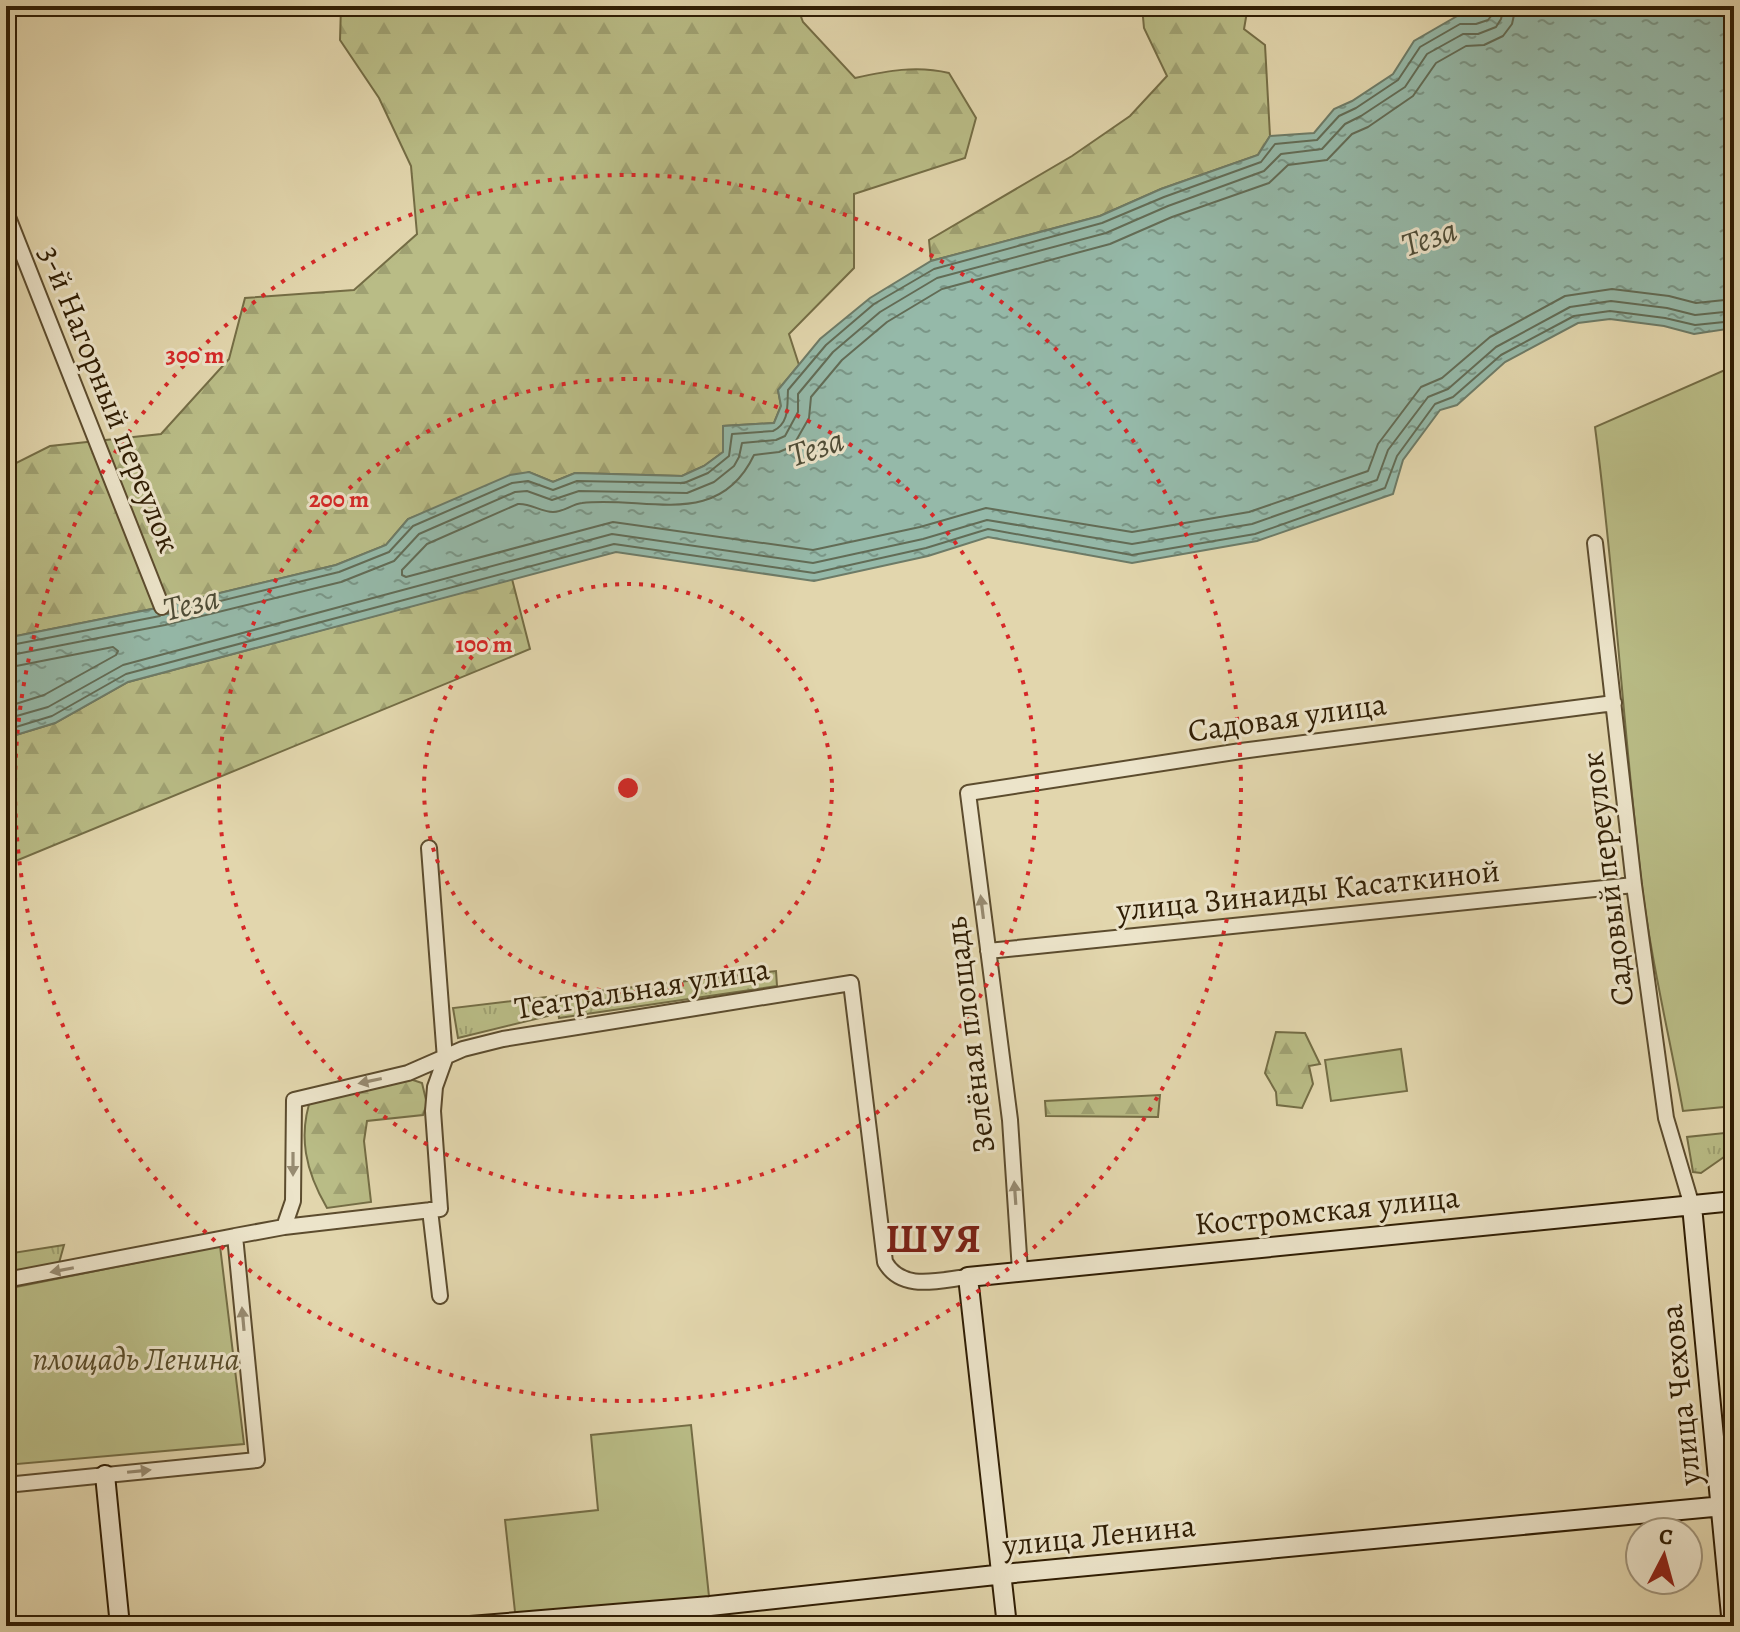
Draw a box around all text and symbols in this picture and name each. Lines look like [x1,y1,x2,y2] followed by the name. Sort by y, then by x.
[1395,206,1463,268] water label: Теза
[28,239,192,559] street label: 3-й Нагорный переулок
[166,339,224,371] text: 300 m
[782,416,850,478] water label: Теза
[309,483,369,515] text: 200 m
[158,573,224,633] water label: Теза
[455,628,513,660] text: 100 m
[1185,681,1389,753] street label: Садовая улица
[1570,749,1644,1009] street label: Садовый переулок
[614,774,642,802] centre of rings
[1113,848,1502,932] street label: улица Зинаиды Касаткиной
[976,894,989,919] one-way arrow
[933,914,1005,1156] street label: Зелёная площадь
[511,946,773,1030] street label: Театральная улица
[358,1075,383,1088] one-way arrow
[287,1152,299,1177] one-way arrow
[1192,1174,1462,1246] street label: Костромская улица
[1008,1180,1021,1205] one-way arrow
[885,1211,983,1266] district label: ШУЯ
[49,1264,74,1276] one-way arrow
[1649,1302,1711,1489] street label: улица Чехова
[236,1306,249,1331] one-way arrow
[32,1337,240,1381] park label: площадь Ленина
[127,1465,152,1478] one-way arrow
[999,1503,1198,1567] street label: улица Ленина
[1624,1516,1704,1596] north arrow
[1658,1521,1674,1553] text: С

